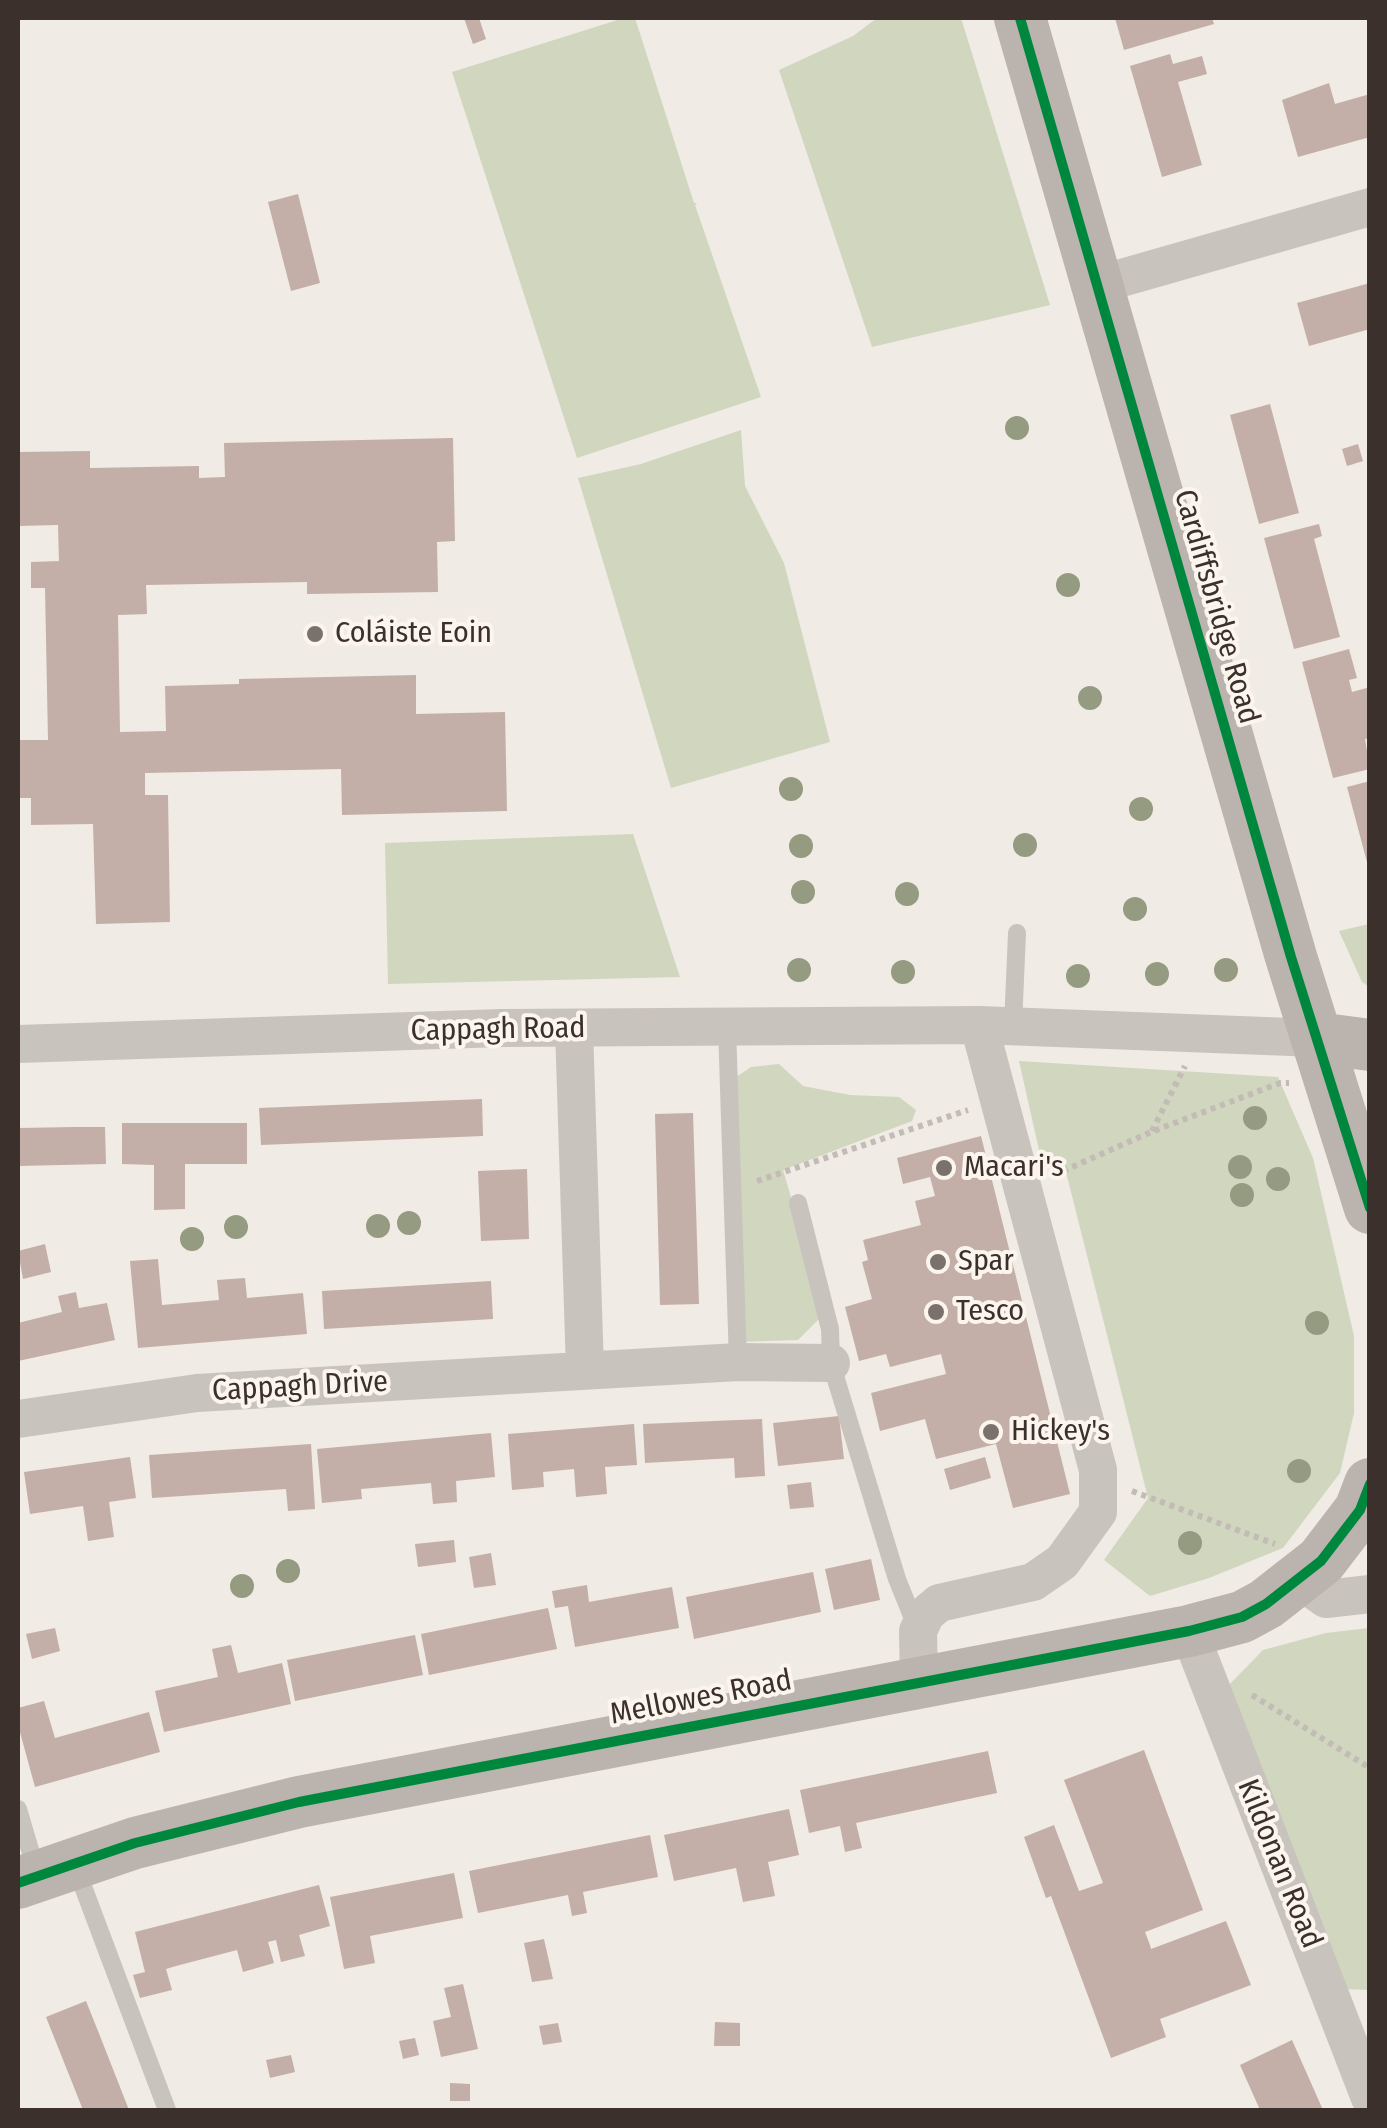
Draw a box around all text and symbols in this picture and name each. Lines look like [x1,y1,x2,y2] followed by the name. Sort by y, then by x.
[1165,486,1267,728] street label: Cardiffsbridge Road
[335,616,492,652] place label: Coláiste Eoin
[304,623,326,645] marker: Coláiste Eoin
[410,1010,586,1050] street label: Cappagh Road
[964,1150,1064,1186] place label: Macari's
[933,1157,955,1179] marker: Macari's
[958,1244,1014,1280] place label: Spar
[927,1251,949,1273] marker: Spar
[956,1294,1024,1330] place label: Tesco
[925,1301,947,1323] marker: Tesco
[211,1364,389,1410] street label: Cappagh Drive
[1011,1414,1110,1450] place label: Hickey's
[980,1421,1002,1443] marker: Hickey's
[607,1663,795,1733] street label: Mellowes Road
[1229,1774,1329,1954] street label: Kildonan Road

